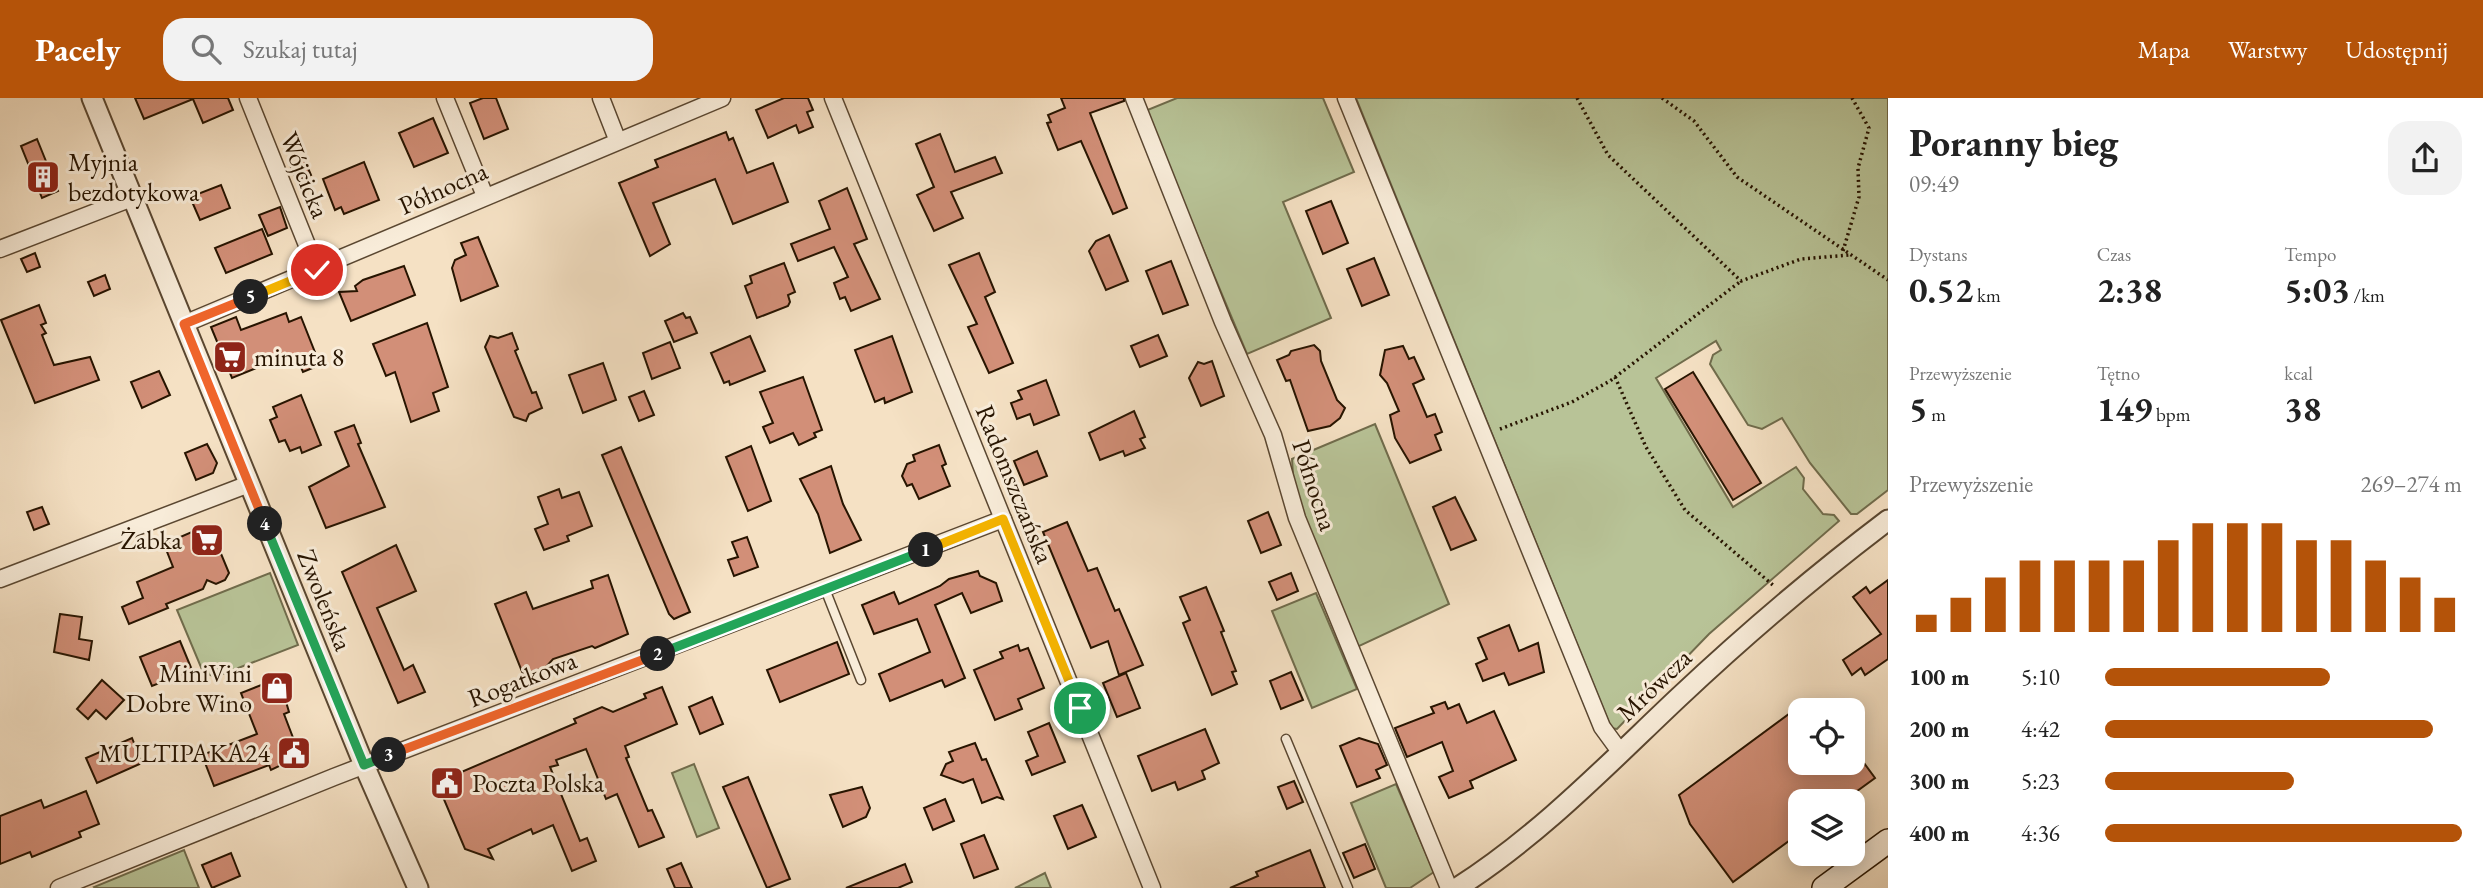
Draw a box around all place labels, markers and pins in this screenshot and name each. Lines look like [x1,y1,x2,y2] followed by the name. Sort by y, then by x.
[68,145,200,209] place label: Myjnia bezdotykowa
[24,158,62,196] building icon: Myjnia bezdotykowa
[287,240,347,300] pin
[233,280,268,314] pin: 5
[211,338,249,376] supermarket icon: minuta 8
[254,340,344,374] place label: minuta 8
[247,506,282,542] pin: 4
[188,521,226,559] supermarket icon: Żabka
[120,523,183,557] place label: Żabka
[908,532,944,568] pin: 1
[640,636,676,672] pin: 2
[126,656,252,720] place label: MiniVini Dobre Wino
[258,669,296,707] shop icon: MiniVini Dobre Wino
[1050,678,1110,738] pin
[275,734,313,772] public building icon: MULTIPAKA24
[98,736,271,770] place label: MULTIPAKA24
[372,738,406,772] pin: 3
[428,764,466,802] public building icon: Poczta Polska
[472,766,605,800] place label: Poczta Polska

